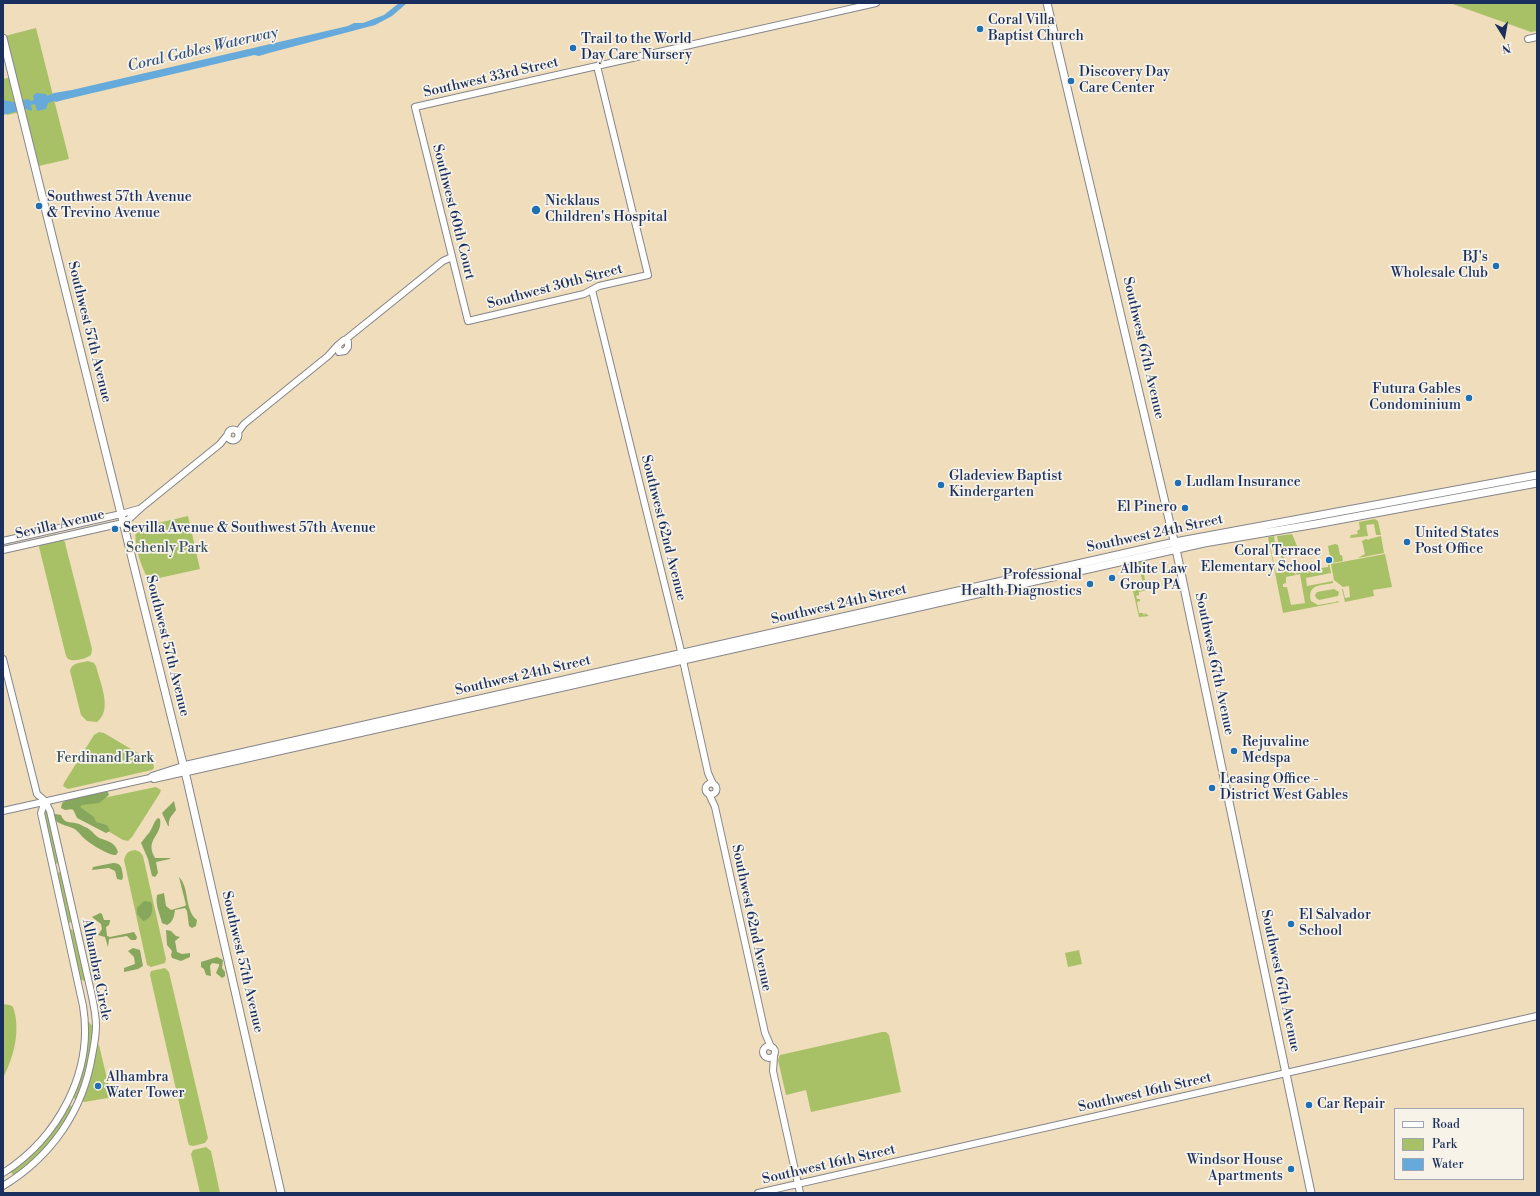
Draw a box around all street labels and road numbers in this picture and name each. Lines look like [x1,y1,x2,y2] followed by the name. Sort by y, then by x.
[422,54,560,102] street label: Southwest 33rd Street
[428,143,478,281] street label: Southwest 60th Court
[63,260,115,404] street label: Southwest 57th Avenue
[486,261,624,313] street label: Southwest 30th Street
[1118,275,1168,421] street label: Southwest 67th Avenue
[637,453,689,603] street label: Southwest 62nd Avenue
[14,507,106,543] street label: Sevilla Avenue
[1085,511,1225,557] street label: Southwest 24th Street
[141,574,193,718] street label: Southwest 57th Avenue
[769,581,909,629] street label: Southwest 24th Street
[1191,591,1237,737] street label: Southwest 67th Avenue
[453,652,593,700] street label: Southwest 24th Street
[727,843,775,993] street label: Southwest 62nd Avenue
[218,890,266,1034] street label: Southwest 57th Avenue
[1257,908,1303,1054] street label: Southwest 67th Avenue
[78,918,114,1022] street label: Alhambra Circle
[1077,1069,1213,1117] street label: Southwest 16th Street
[761,1141,897,1189] street label: Southwest 16th Street

